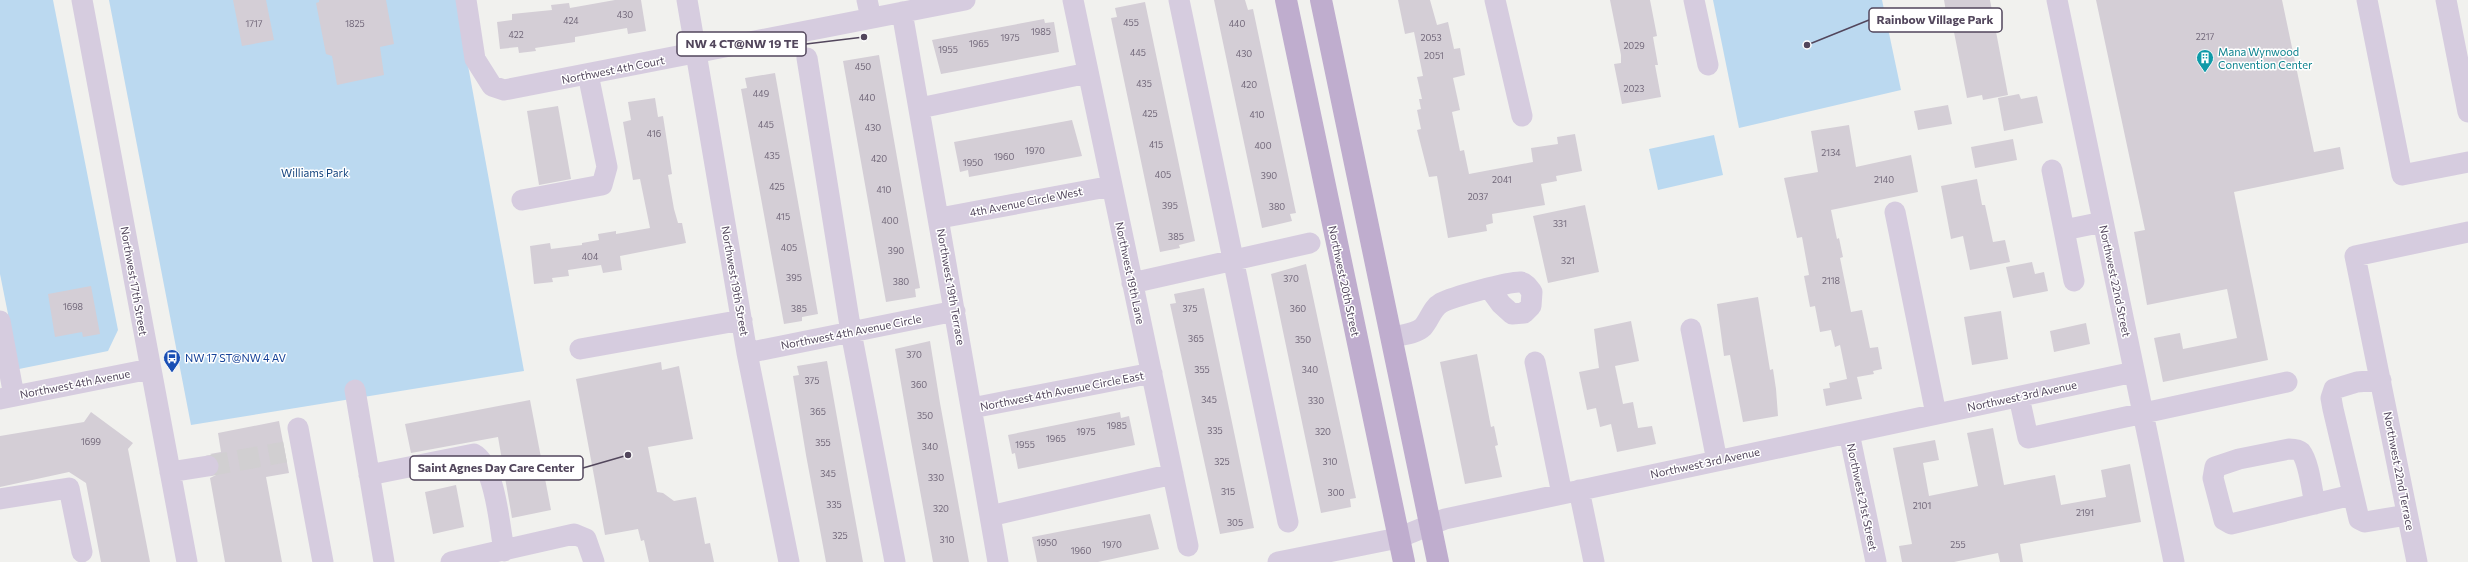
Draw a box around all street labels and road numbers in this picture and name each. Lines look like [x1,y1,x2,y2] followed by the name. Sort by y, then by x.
[560,53,666,86] street label: Northwest 4th Court
[968,184,1084,219] street label: 4th Avenue Circle West
[1113,220,1148,325] street label: Northwest 19th Lane
[1326,224,1363,338] street label: Northwest 20th Street
[2097,224,2134,338] street label: Northwest 22nd Street
[118,225,151,337] street label: Northwest 17th Street
[719,225,752,337] street label: Northwest 19th Street
[935,228,968,346] street label: Northwest 19th Terrace
[780,311,922,352] street label: Northwest 4th Avenue Circle
[19,366,131,401] street label: Northwest 4th Avenue
[979,368,1145,413] street label: Northwest 4th Avenue Circle East
[1966,378,2078,413] street label: Northwest 3rd Avenue
[2382,410,2417,532] street label: Northwest 22nd Terrace
[1845,442,1880,552] street label: Northwest 21st Street
[1649,445,1761,480] street label: Northwest 3rd Avenue

